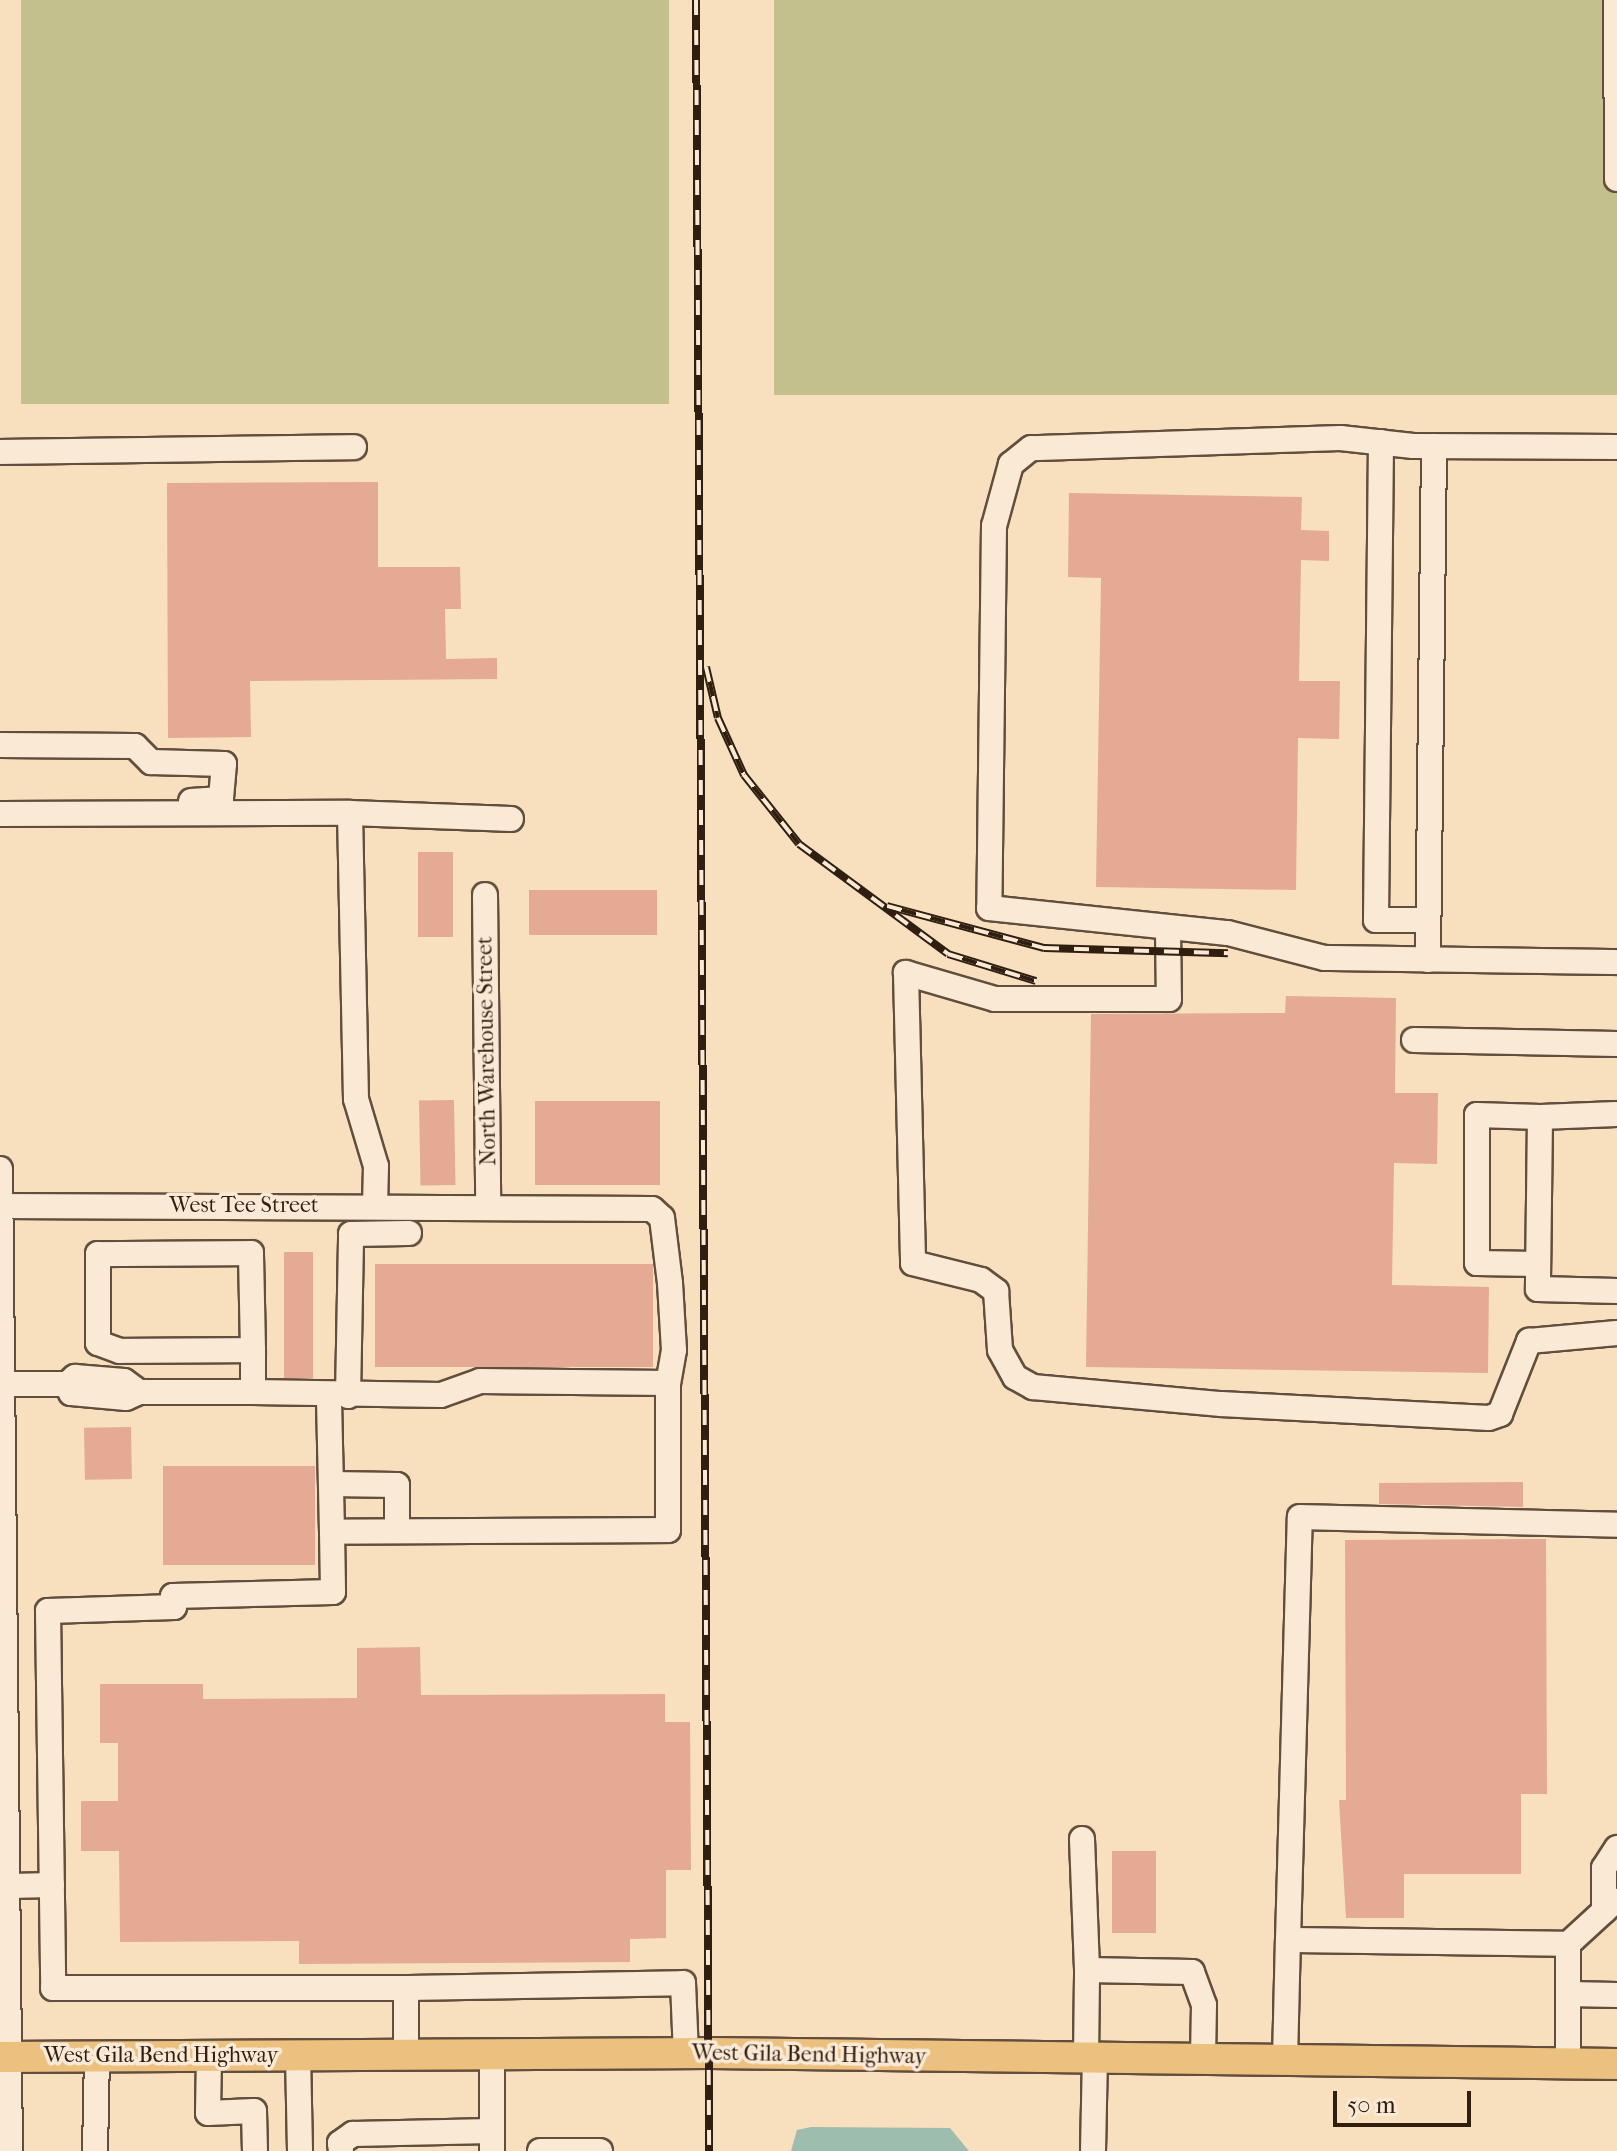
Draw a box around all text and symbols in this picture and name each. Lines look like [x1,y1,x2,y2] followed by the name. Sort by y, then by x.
[472,936,502,1166] street label: North Warehouse Street
[169,1193,319,1219] street label: West Tee Street
[692,2040,926,2070] street label: West Gila Bend Highway
[44,2043,278,2069] street label: West Gila Bend Highway
[1337,2075,1475,2125] scale bar
[1347,2091,1396,2119] text: 50 m

